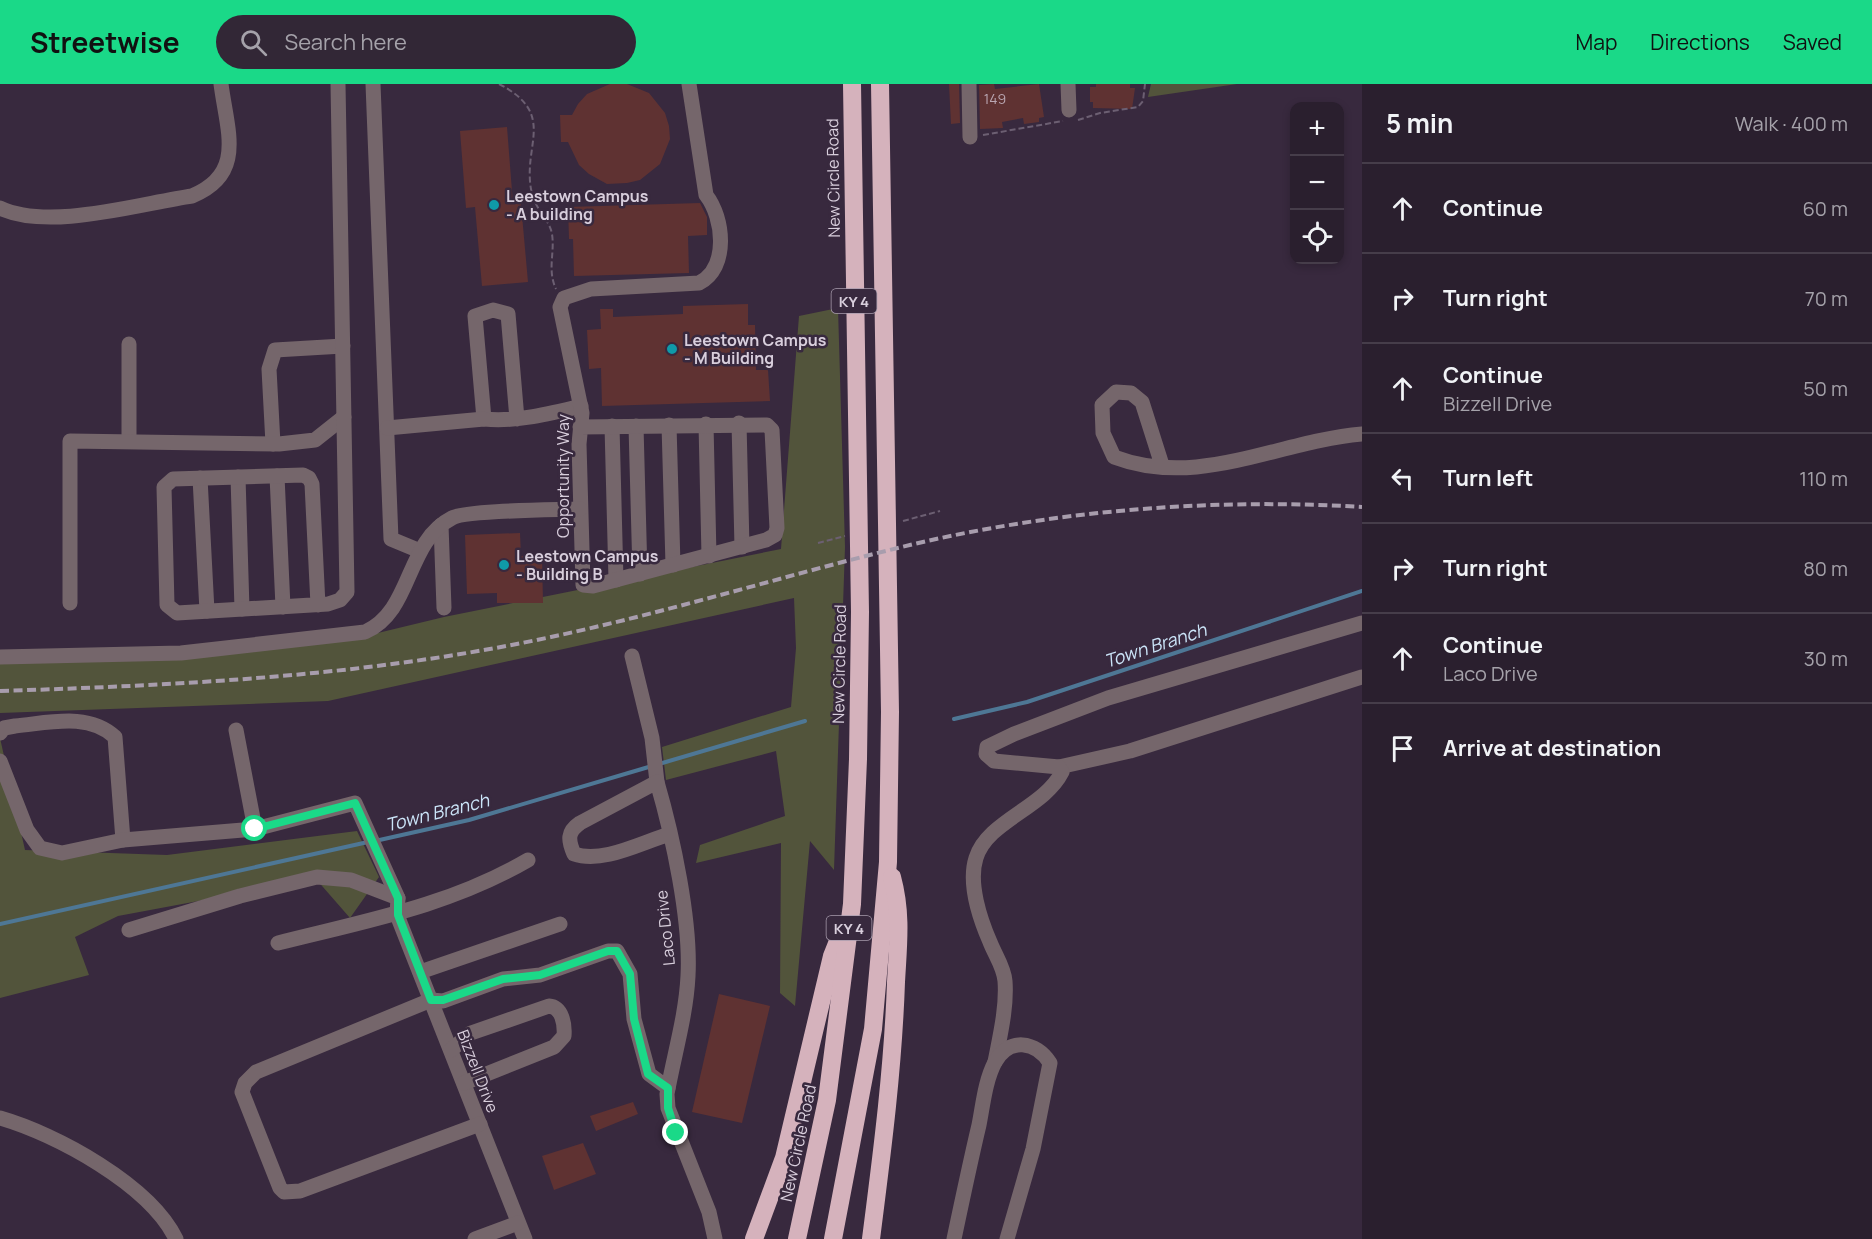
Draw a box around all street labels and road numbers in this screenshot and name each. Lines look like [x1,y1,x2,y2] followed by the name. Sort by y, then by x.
[821,118,845,238] street label: New Circle Road
[832,289,876,313] road number: KY 4
[552,414,574,538] street label: Opportunity Way
[827,604,851,724] street label: New Circle Road
[650,889,680,967] street label: Laco Drive
[826,916,872,940] road number: KY 4
[452,1026,504,1116] street label: Bizzell Drive
[775,1082,821,1204] street label: New Circle Road

